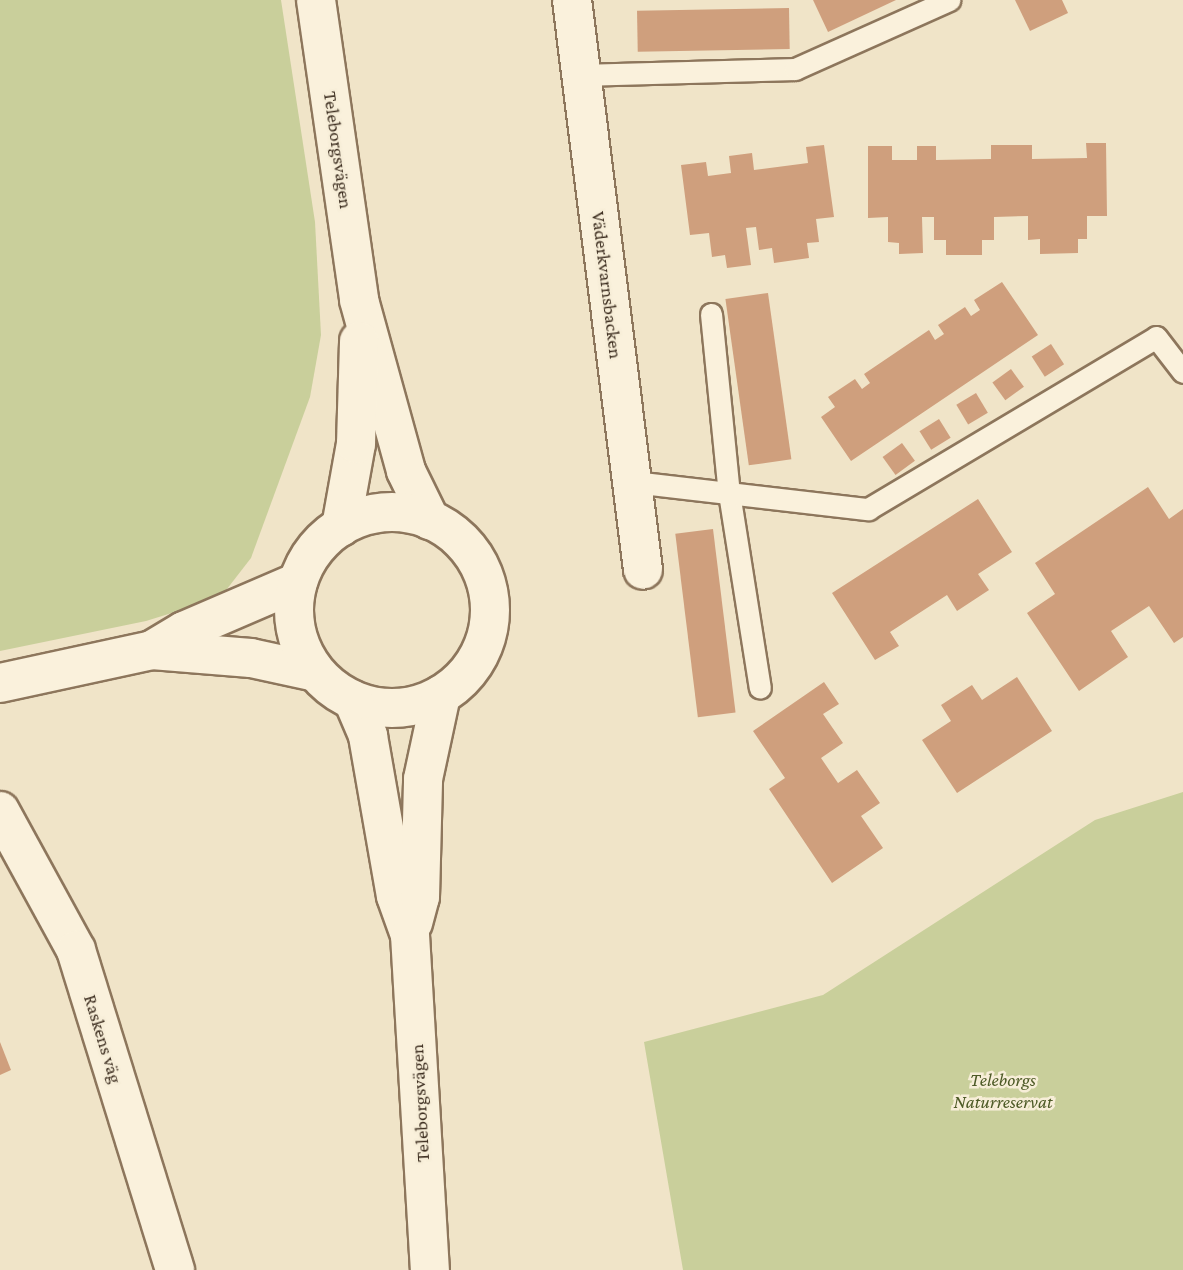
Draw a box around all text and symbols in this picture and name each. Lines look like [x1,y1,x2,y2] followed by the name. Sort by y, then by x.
[318,90,358,210] street label: Teleborgsvägen
[587,210,627,360] street label: Väderkvarnsbacken
[79,992,127,1086] street label: Raskens väg
[406,1043,434,1163] street label: Teleborgsvägen
[953,1069,1053,1113] park label: Teleborgs Naturreservat

